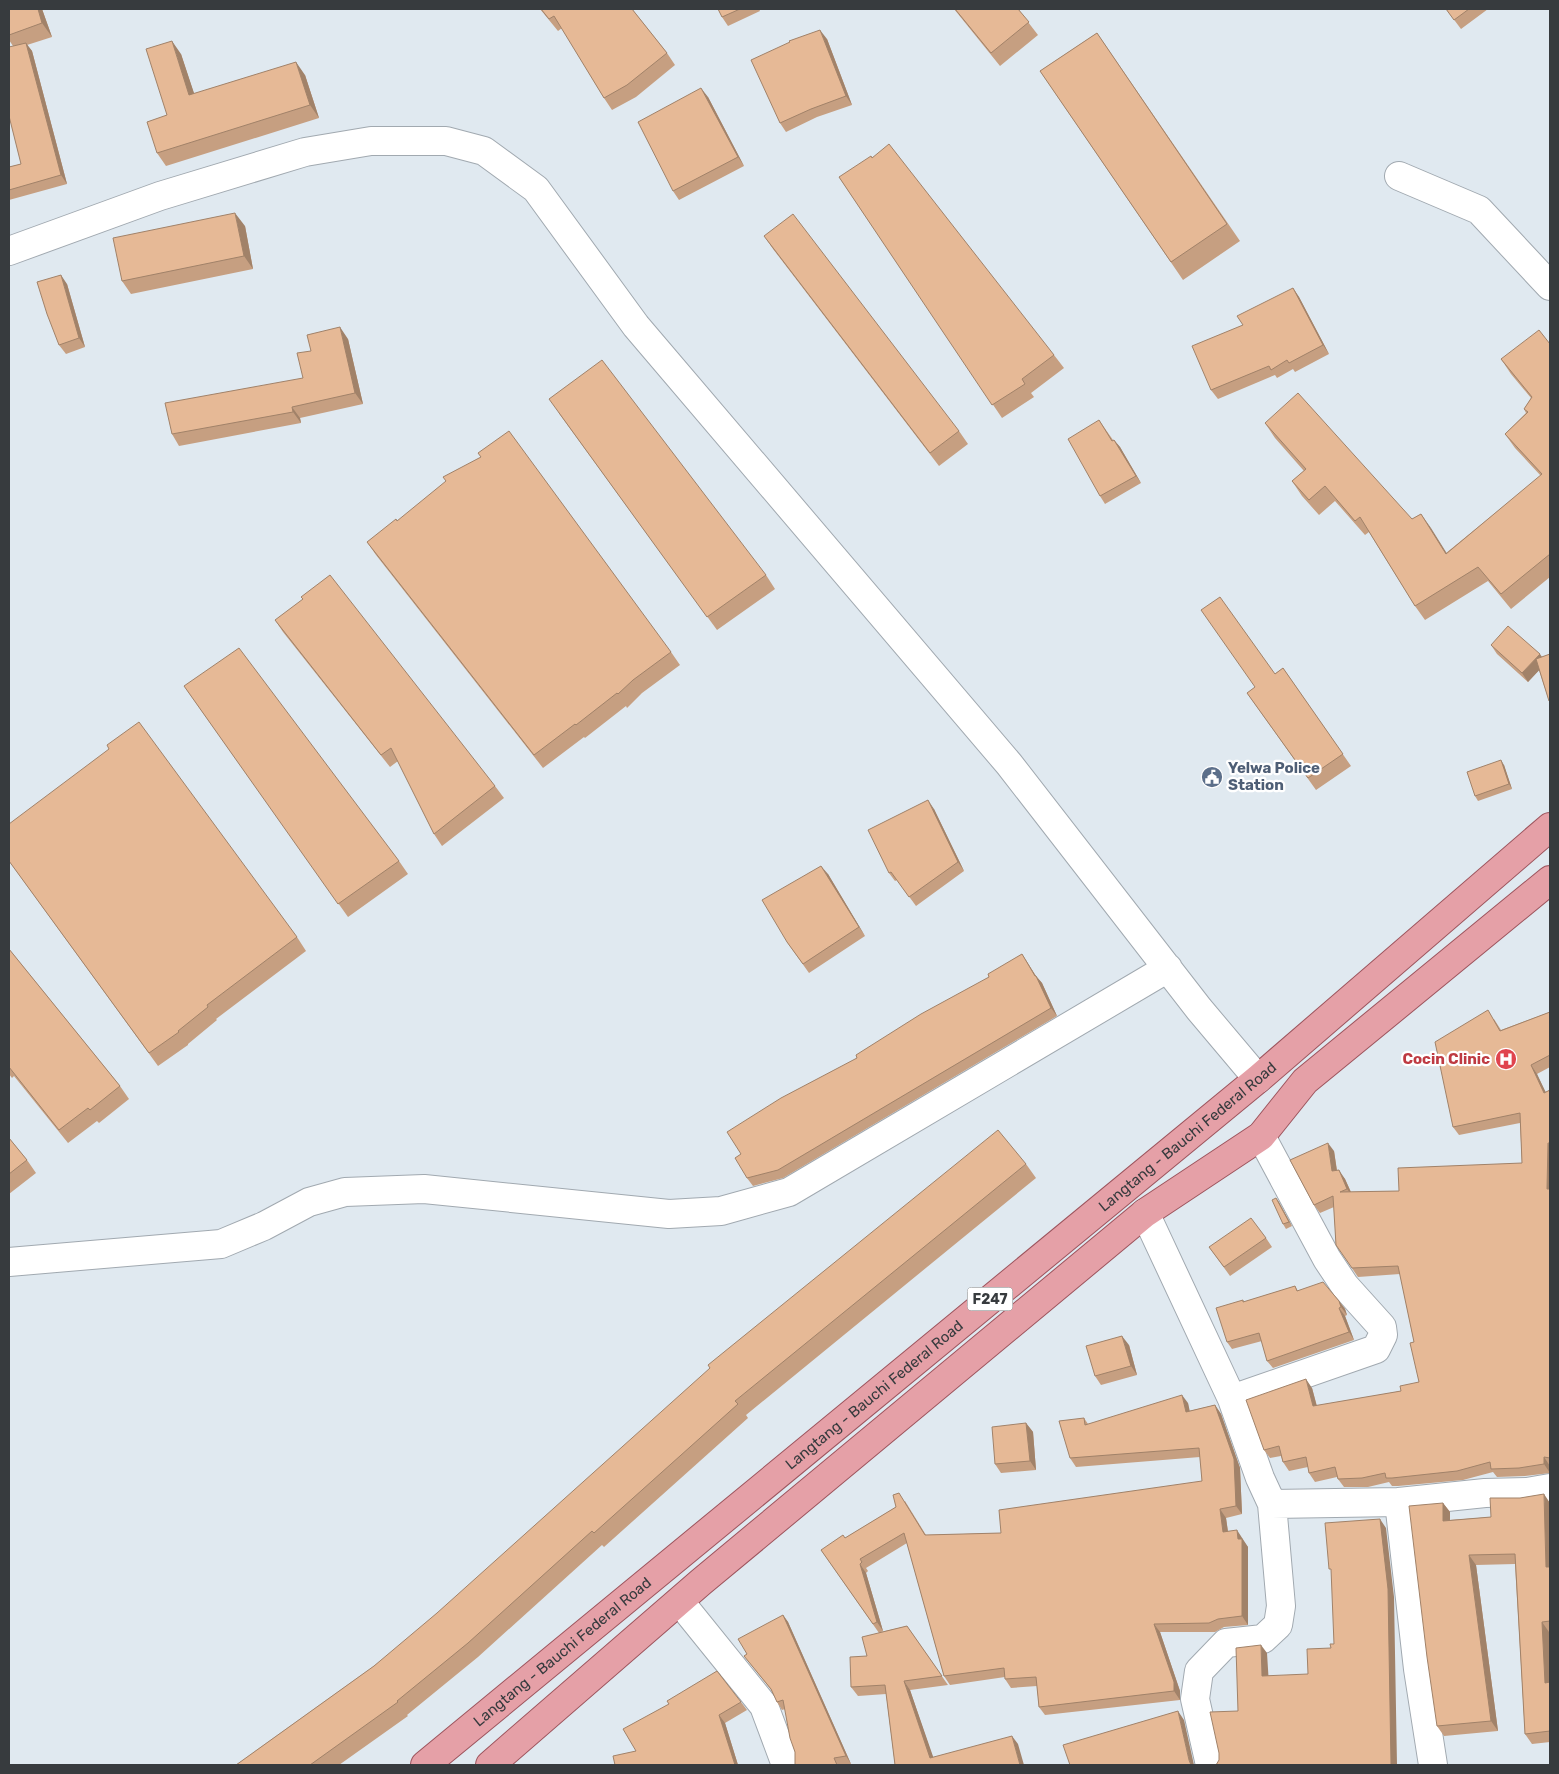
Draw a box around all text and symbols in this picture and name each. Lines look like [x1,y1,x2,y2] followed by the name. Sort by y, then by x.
[1228,759,1320,794] place label: Yelwa Police Station
[1200,765,1224,789] public building icon: Yelwa Police Station
[1494,1047,1518,1071] hospital icon: Cocin Clinic
[1402,1050,1490,1068] place label: Cocin Clinic
[1095,1058,1280,1215] street label: Langtang - Bauchi Federal Road
[968,1288,1012,1310] road number: F247
[782,1317,967,1473] street label: Langtang - Bauchi Federal Road
[470,1573,655,1730] street label: Langtang - Bauchi Federal Road

